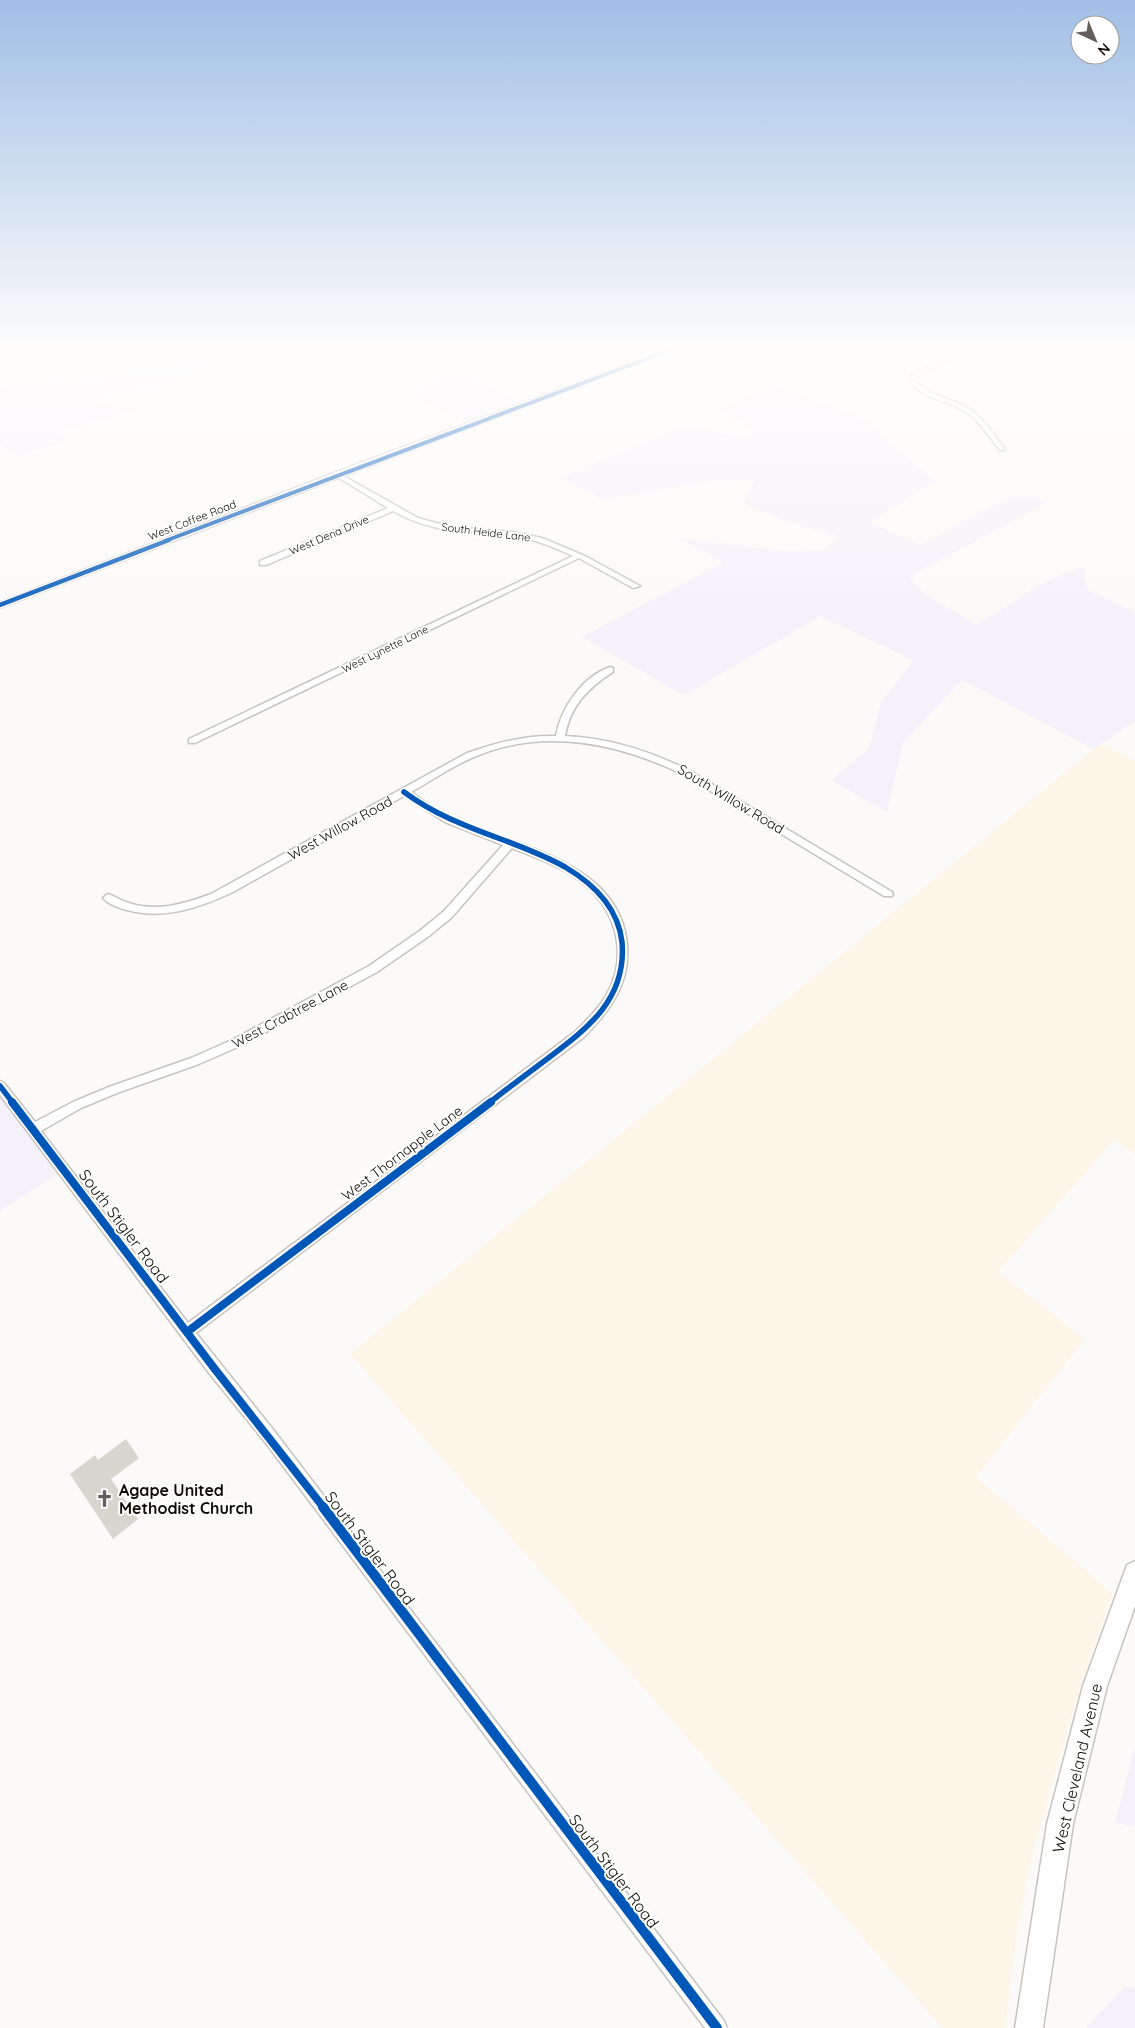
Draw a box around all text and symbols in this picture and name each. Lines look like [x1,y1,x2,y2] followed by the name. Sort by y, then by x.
[1070,15,1120,65] north arrow
[1094,39,1114,59] text: N
[146,497,238,543] street label: West Coffee Road
[287,512,371,558] street label: West Dena Drive
[441,520,531,544] street label: South Heide Lane
[339,622,431,676] street label: West Lynette Lane
[674,760,788,838] street label: South Willow Road
[285,792,395,864] street label: West Willow Road
[229,976,351,1052] street label: West Crabtree Lane
[338,1102,466,1204] street label: West Thornapple Lane
[75,1165,173,1287] street label: South Stigler Road
[119,1480,253,1518] place label: Agape United Methodist Church
[321,1487,419,1609] street label: South Stigler Road
[95,1489,115,1509] church icon: Agape United Methodist Church
[1048,1681,1106,1855] street label: West Cleveland Avenue
[565,1810,663,1932] street label: South Stigler Road

